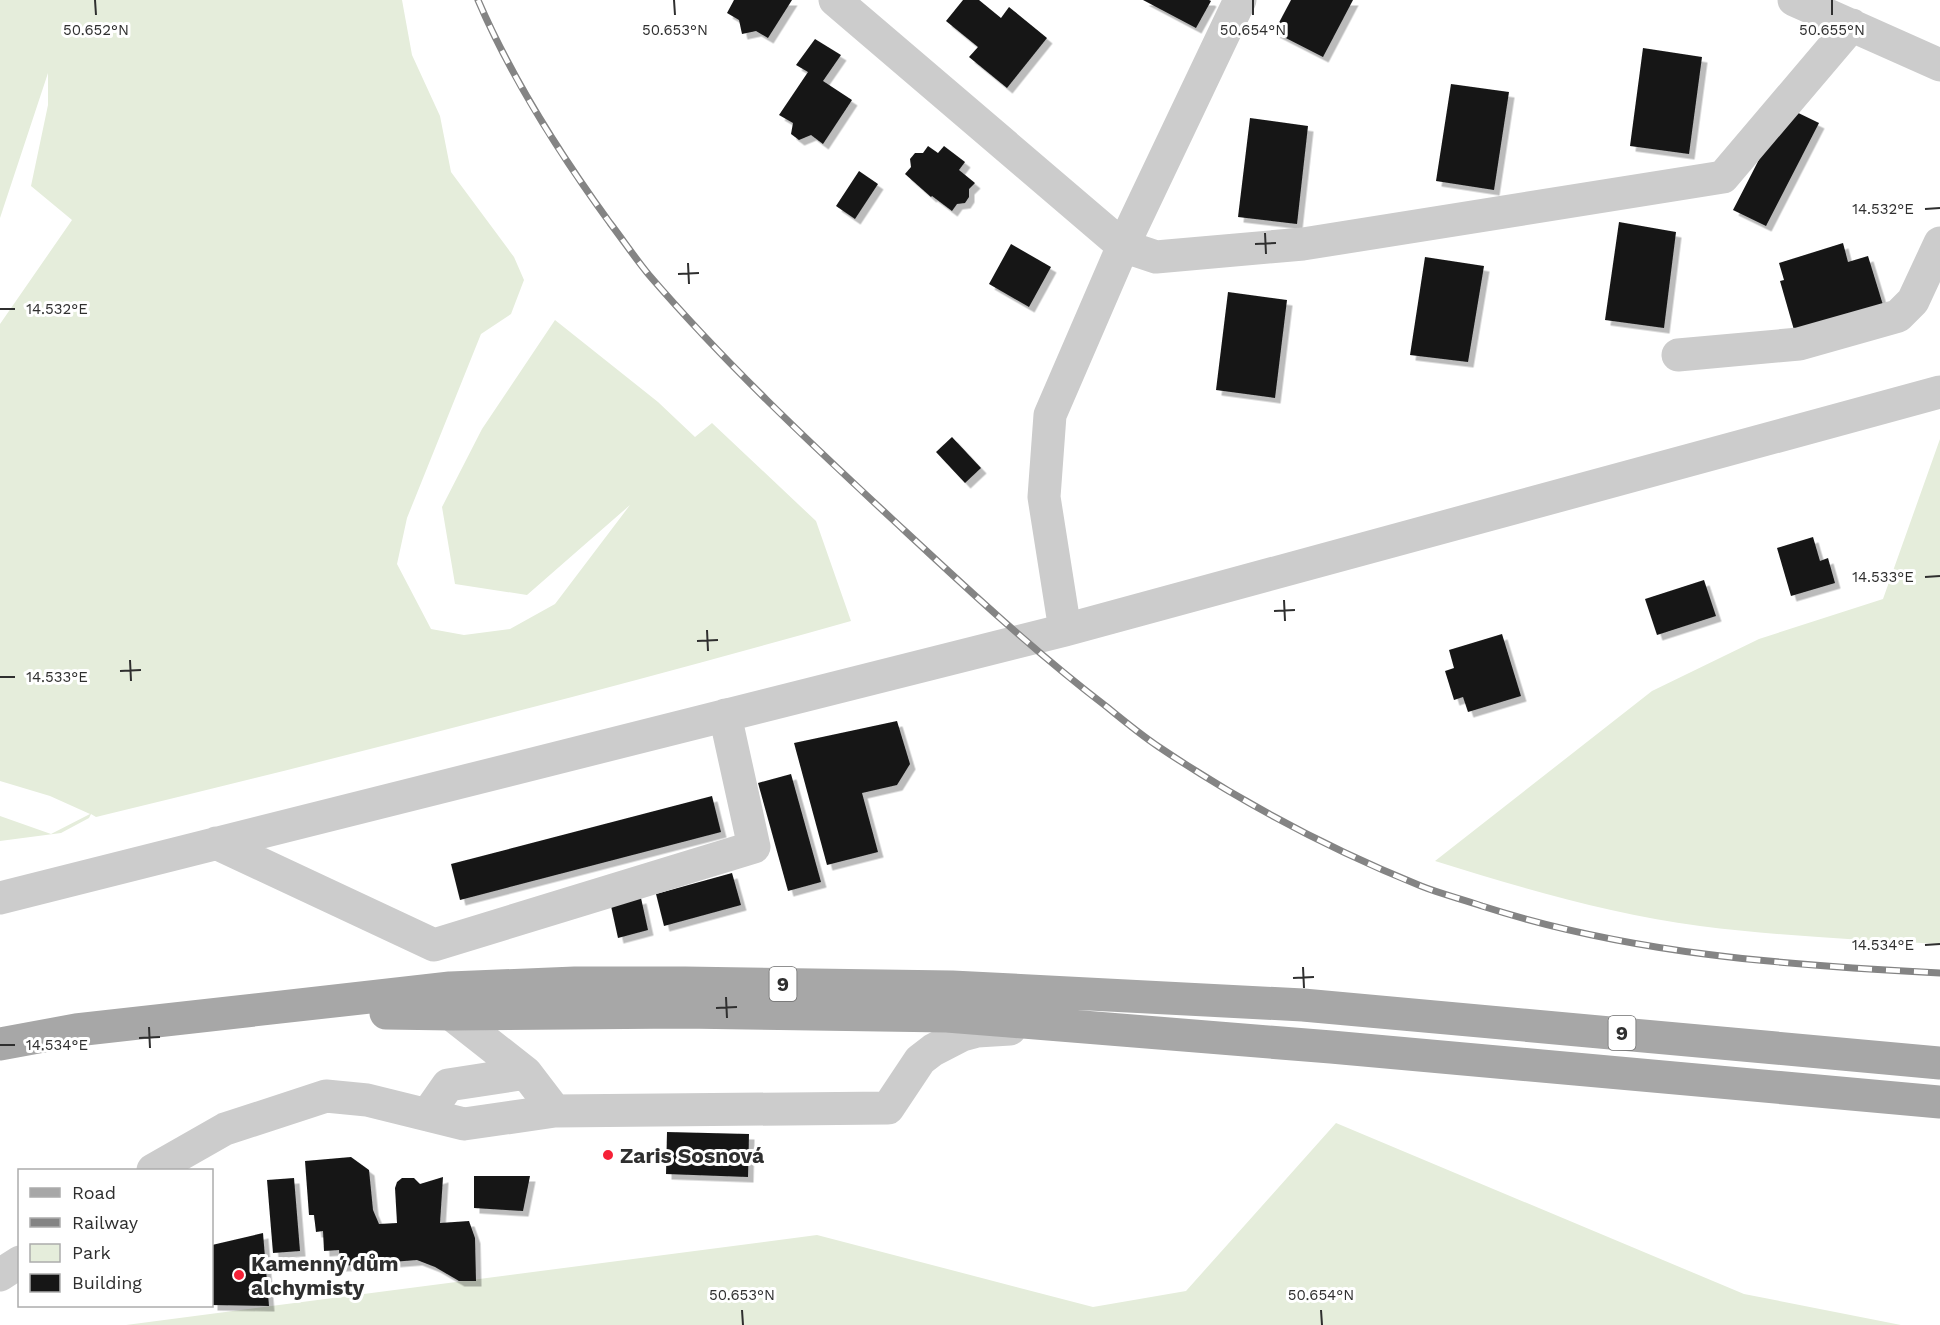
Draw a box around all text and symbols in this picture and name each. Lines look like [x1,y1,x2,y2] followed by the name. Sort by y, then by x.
[63,21,129,39] text: 50.652°N
[642,21,708,39] text: 50.653°N
[1220,21,1286,39] text: 50.654°N
[1799,21,1865,39] text: 50.655°N
[1852,200,1914,218] text: 14.532°E
[26,300,88,318] text: 14.532°E
[1852,568,1914,586] text: 14.533°E
[26,668,88,686] text: 14.533°E
[1852,936,1914,954] text: 14.534°E
[770,967,796,1001] road number: 9
[1608,1016,1636,1050] road number: 9
[26,1036,88,1054] text: 14.534°E
[620,1143,765,1168] place label: Zaris Sosnová
[601,1148,615,1162] marker: Zaris Sosnová
[18,1169,213,1307] legend
[72,1182,116,1203] text: Road
[72,1212,139,1233] text: Railway
[72,1242,111,1263] text: Park
[251,1251,398,1300] place label: Kamenný dům alchymisty
[232,1268,246,1282] marker: Kamenný dům alchymisty
[72,1272,142,1293] text: Building
[709,1286,775,1304] text: 50.653°N
[1288,1286,1354,1304] text: 50.654°N

